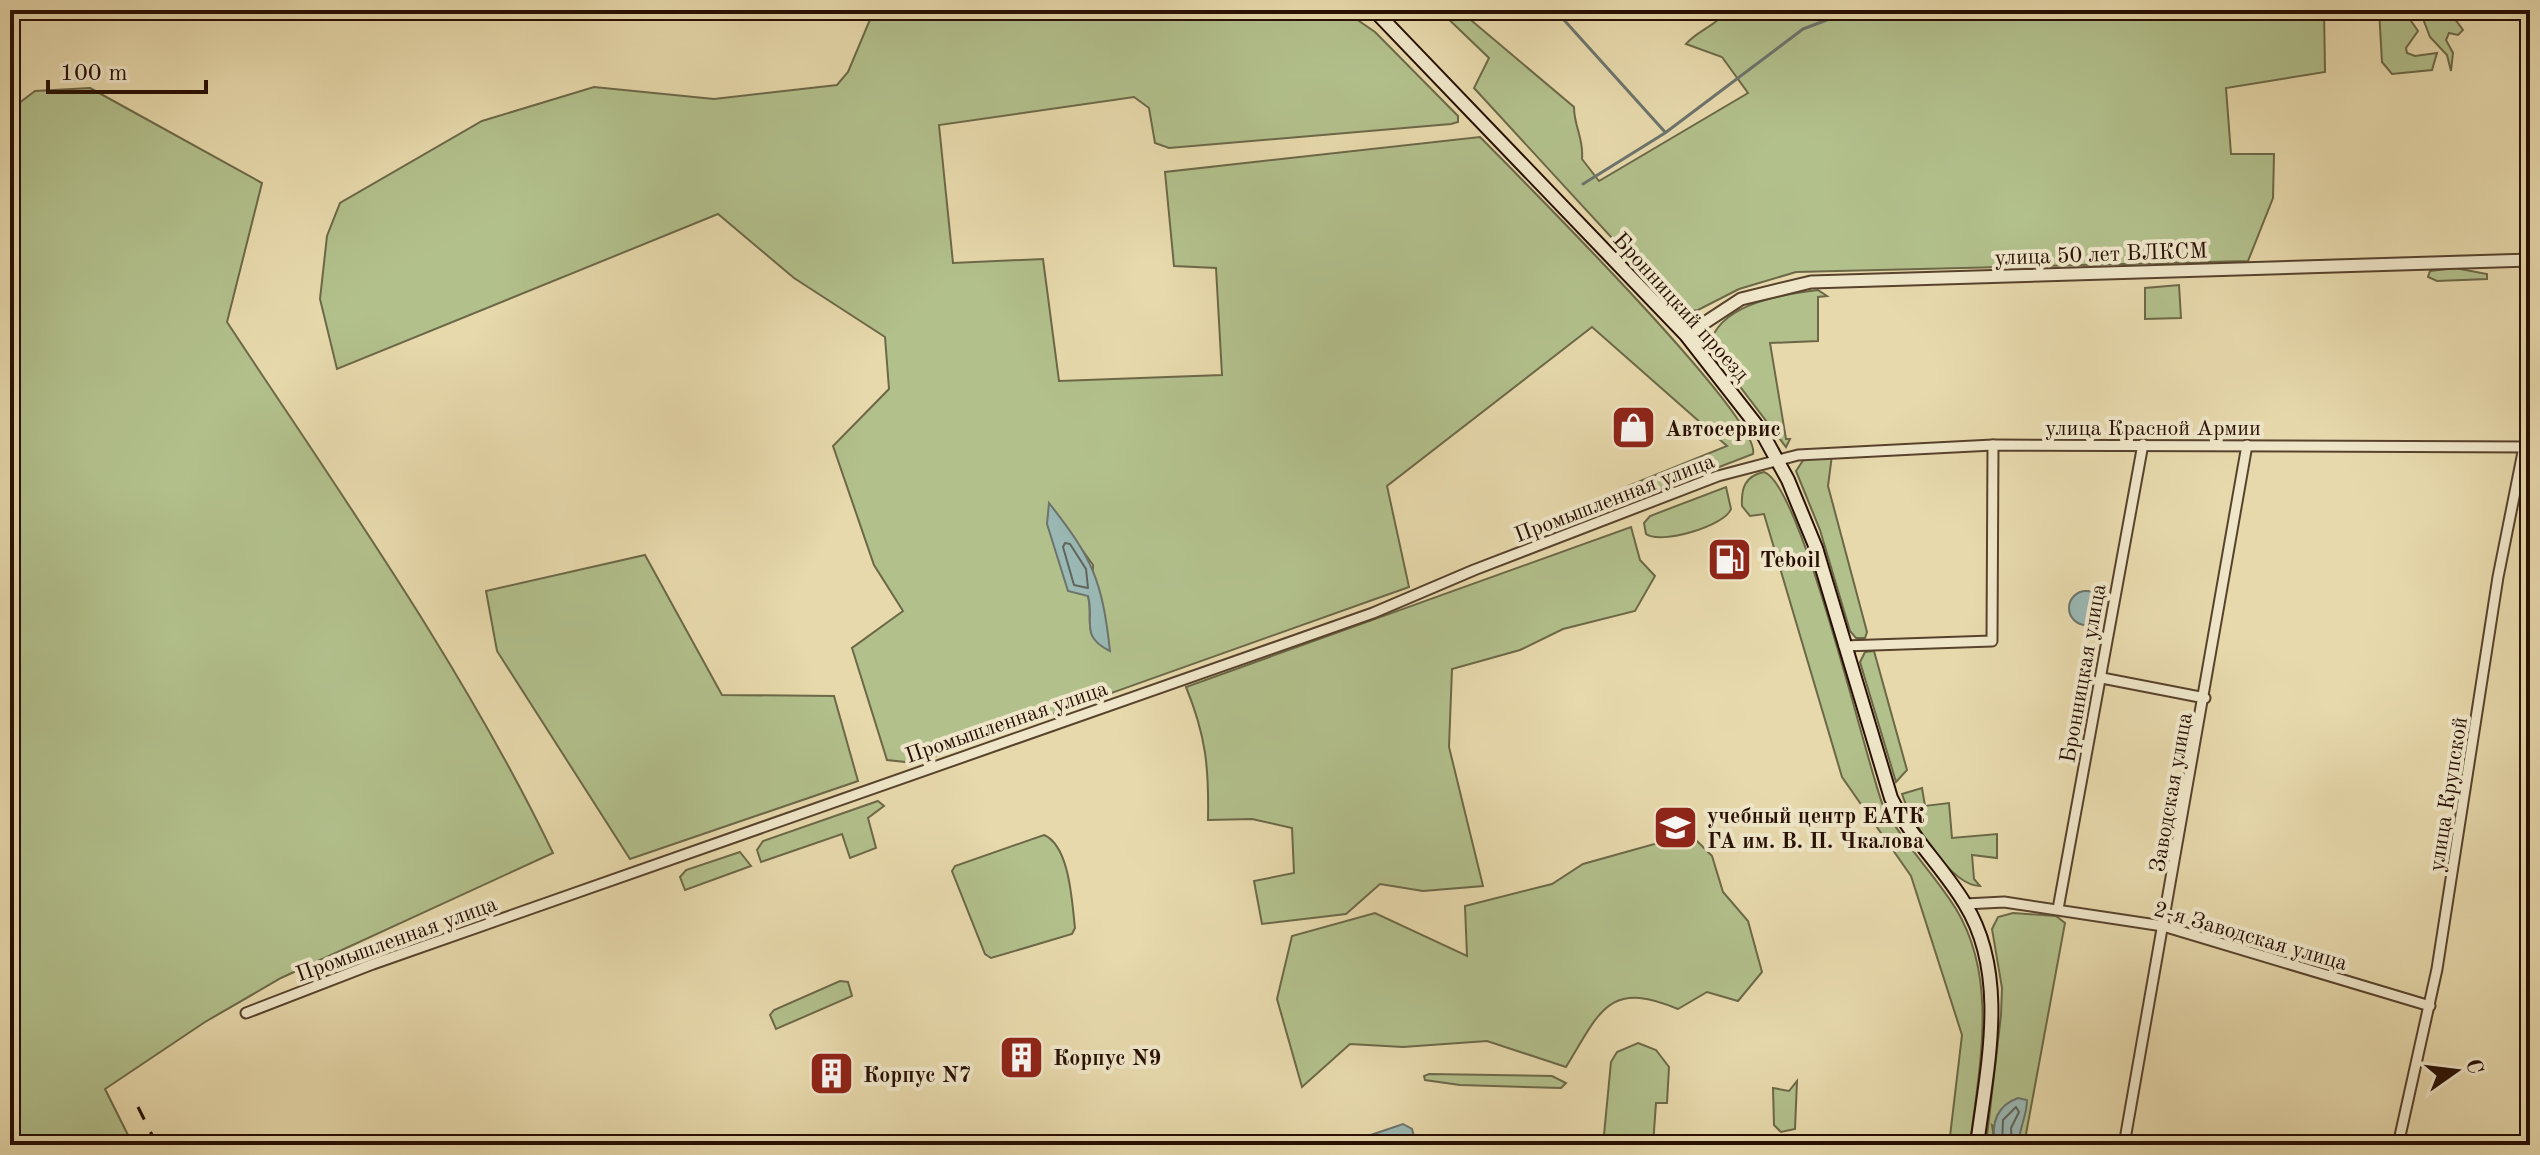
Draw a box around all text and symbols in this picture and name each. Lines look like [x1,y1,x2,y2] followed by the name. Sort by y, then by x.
[48,44,206,94] scale bar
[60,62,128,86] text: 100 m
[1608,229,1753,386] street label: Бронницкий проезд
[1994,240,2208,270] street label: улица 50 лет ВЛКСМ
[1610,404,1658,452] shop icon: Автосервис
[2045,418,2261,440] street label: улица Красной Армии
[1665,419,1781,441] place label: Автосервис
[1512,450,1718,547] street label: Промышленная улица
[1705,535,1753,583] fuel station icon: Teboil
[1760,550,1821,572] place label: Teboil
[2057,582,2111,765] street label: Бронницкая улица
[903,678,1111,768] street label: Промышленная улица
[2147,711,2197,874] street label: Заводская улица
[2426,715,2472,873] street label: улица Крупской
[1652,804,1700,852] school or university icon: учебный центр ЕАТК ГА им. В. П. Чкалова
[1707,806,1924,853] place label: учебный центр ЕАТК ГА им. В. П. Чкалова
[293,893,500,987] street label: Промышленная улица
[2151,899,2350,975] street label: 2-я Заводская улица
[2416,1031,2496,1111] north arrow
[998,1033,1046,1081] building icon: Корпус N9
[1053,1048,1161,1070] place label: Корпус N9
[808,1050,856,1098] building icon: Корпус N7
[2461,1057,2486,1076] text: С
[863,1065,971,1087] place label: Корпус N7

